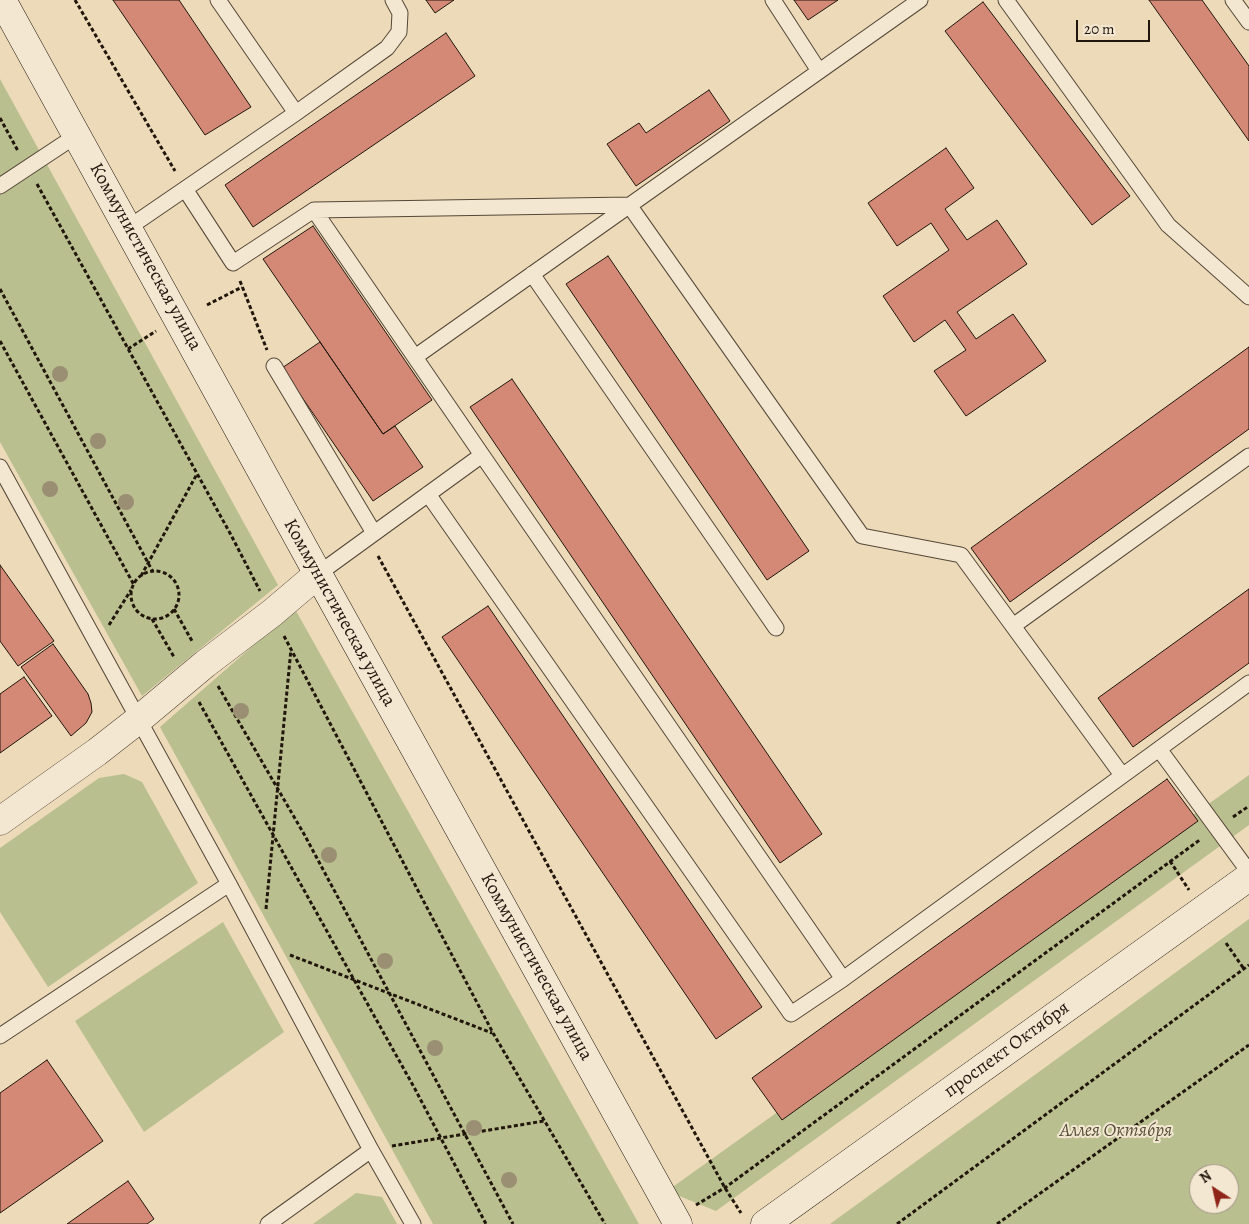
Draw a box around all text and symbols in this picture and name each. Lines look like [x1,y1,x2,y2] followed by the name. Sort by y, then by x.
[1079,10,1153,42] scale bar
[1084,19,1115,39] text: 20 m
[84,159,206,355] street label: Коммунистическая улица
[278,515,400,711] street label: Коммунистическая улица
[475,869,597,1065] street label: Коммунистическая улица
[940,997,1074,1103] street label: проспект Октября
[1060,1120,1172,1142] park label: Аллея Октября
[1189,1164,1239,1214] north arrow
[1196,1166,1215,1188] text: N

